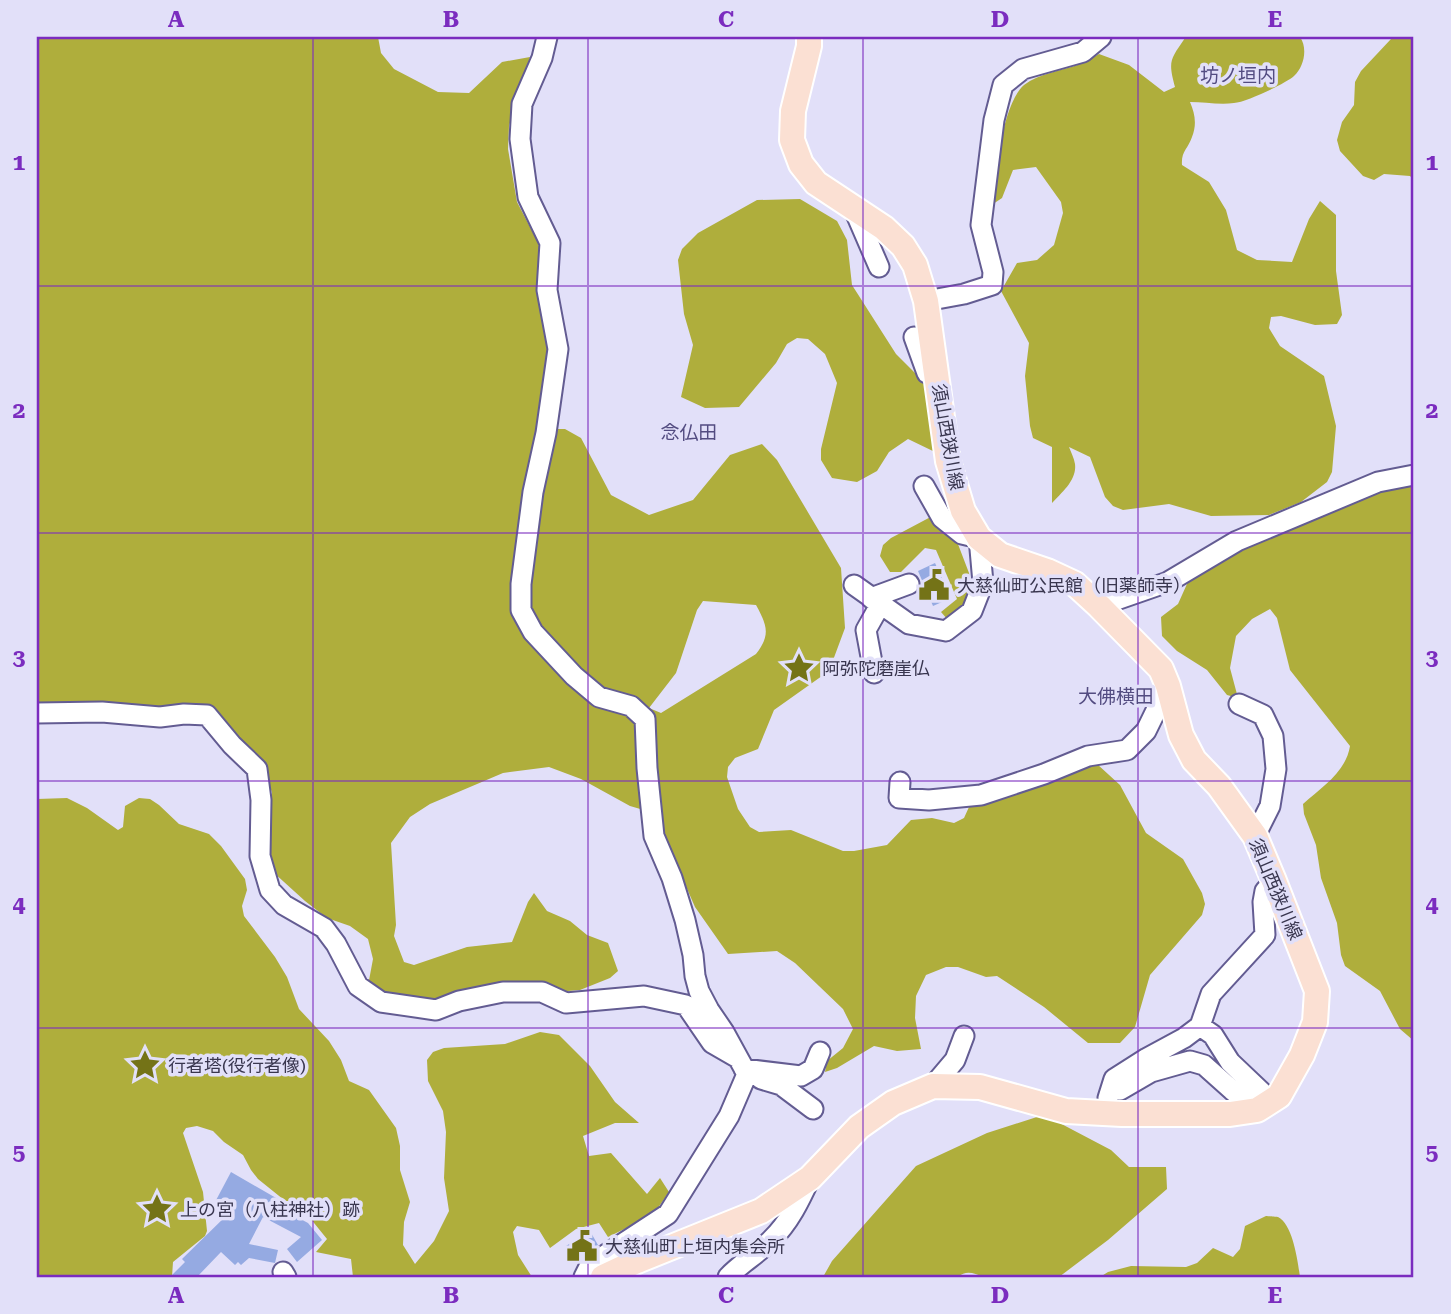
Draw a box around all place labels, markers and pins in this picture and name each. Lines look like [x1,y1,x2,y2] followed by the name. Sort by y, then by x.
[917,568,951,602] public building icon: 大慈仙町公民館（旧薬師寺）
[957,575,1191,596] place label: 大慈仙町公民館（旧薬師寺）
[782,651,816,685] place icon: 阿弥陀磨崖仏
[822,658,930,679] place label: 阿弥陀磨崖仏
[128,1048,162,1082] place icon: 行者塔(役行者像)
[168,1055,306,1076] place label: 行者塔(役行者像)
[140,1192,174,1226] place icon: 上の宮（八柱神社）跡
[180,1199,360,1220] place label: 上の宮（八柱神社）跡
[565,1229,599,1263] public building icon: 大慈仙町上垣内集会所
[605,1236,785,1257] place label: 大慈仙町上垣内集会所

